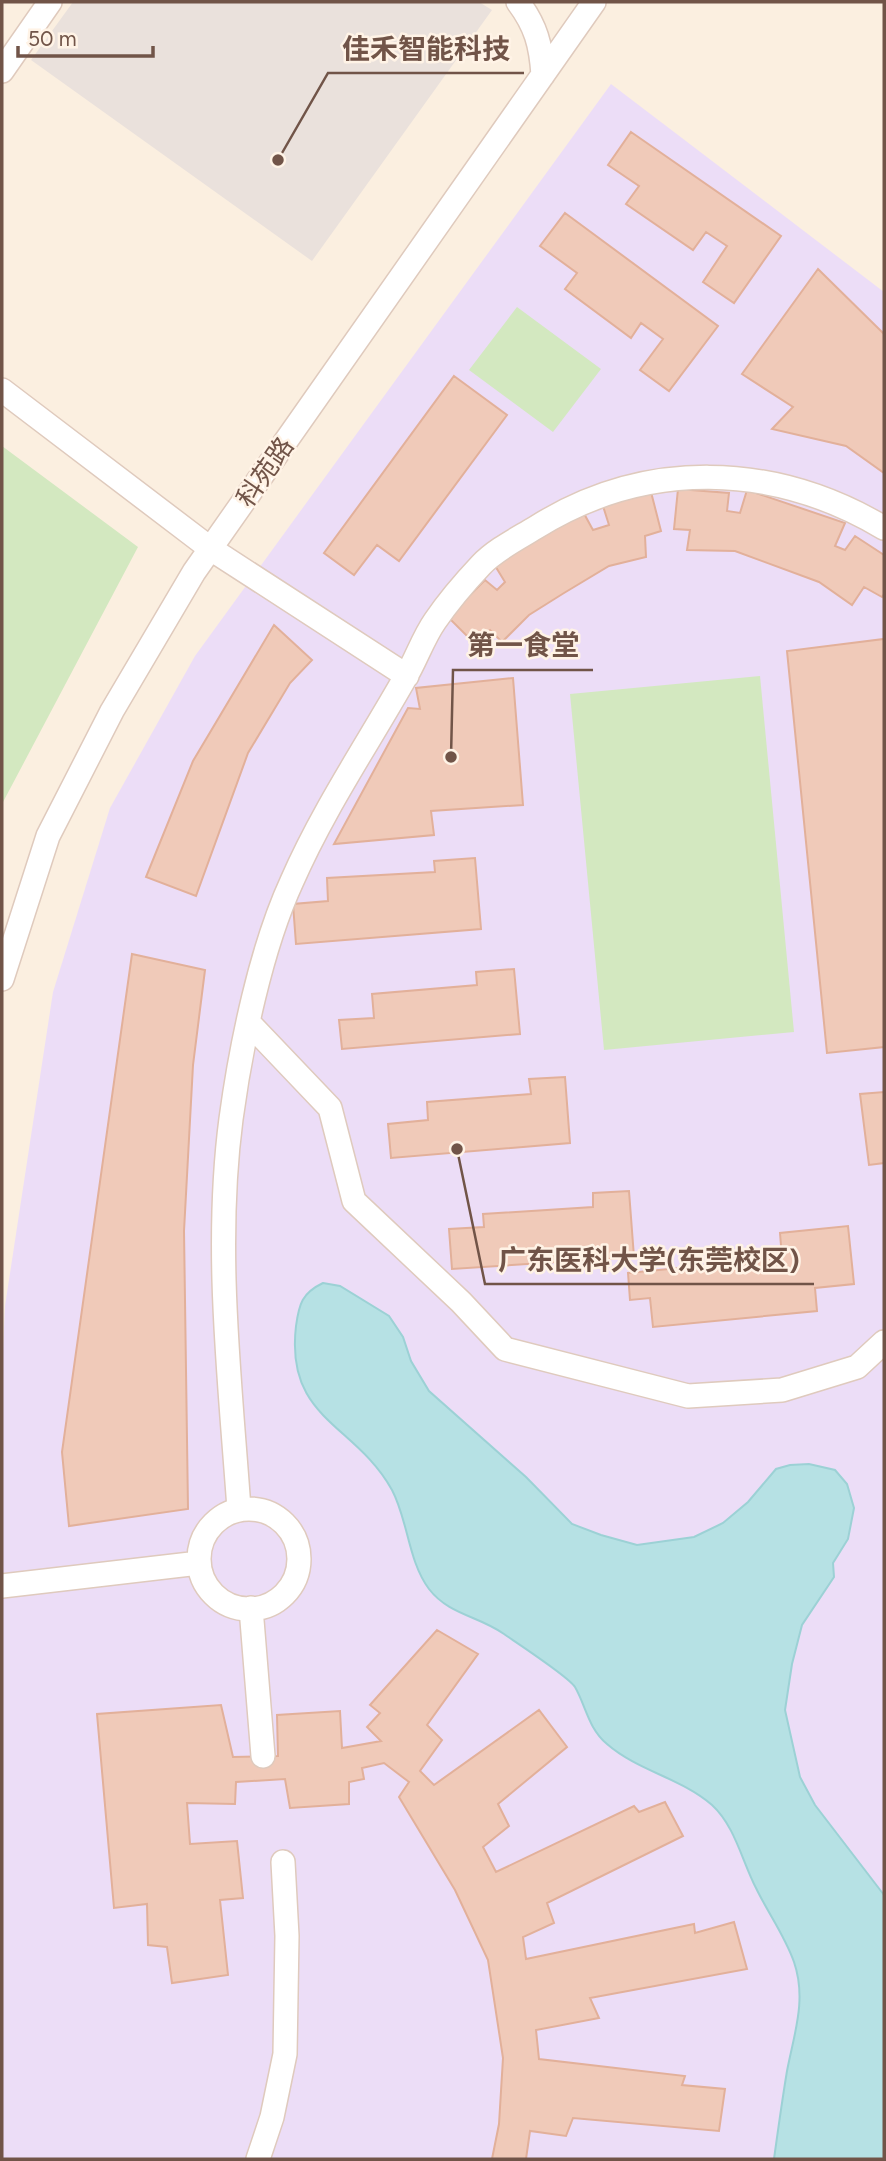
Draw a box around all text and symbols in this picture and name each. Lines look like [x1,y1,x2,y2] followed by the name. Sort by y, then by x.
[18,14,152,58] scale bar
[328,24,524,73] callout: 佳禾智能科技
[28,26,77,51] text: 50 m
[342,32,510,66] text: 佳禾智能科技
[230,431,300,513] street label: 科苑路
[453,621,593,670] callout: 第一食堂
[467,628,579,662] text: 第一食堂
[485,1235,814,1284] callout: 广东医科大学(东莞校区)
[498,1243,800,1277] text: 广东医科大学(东莞校区)

